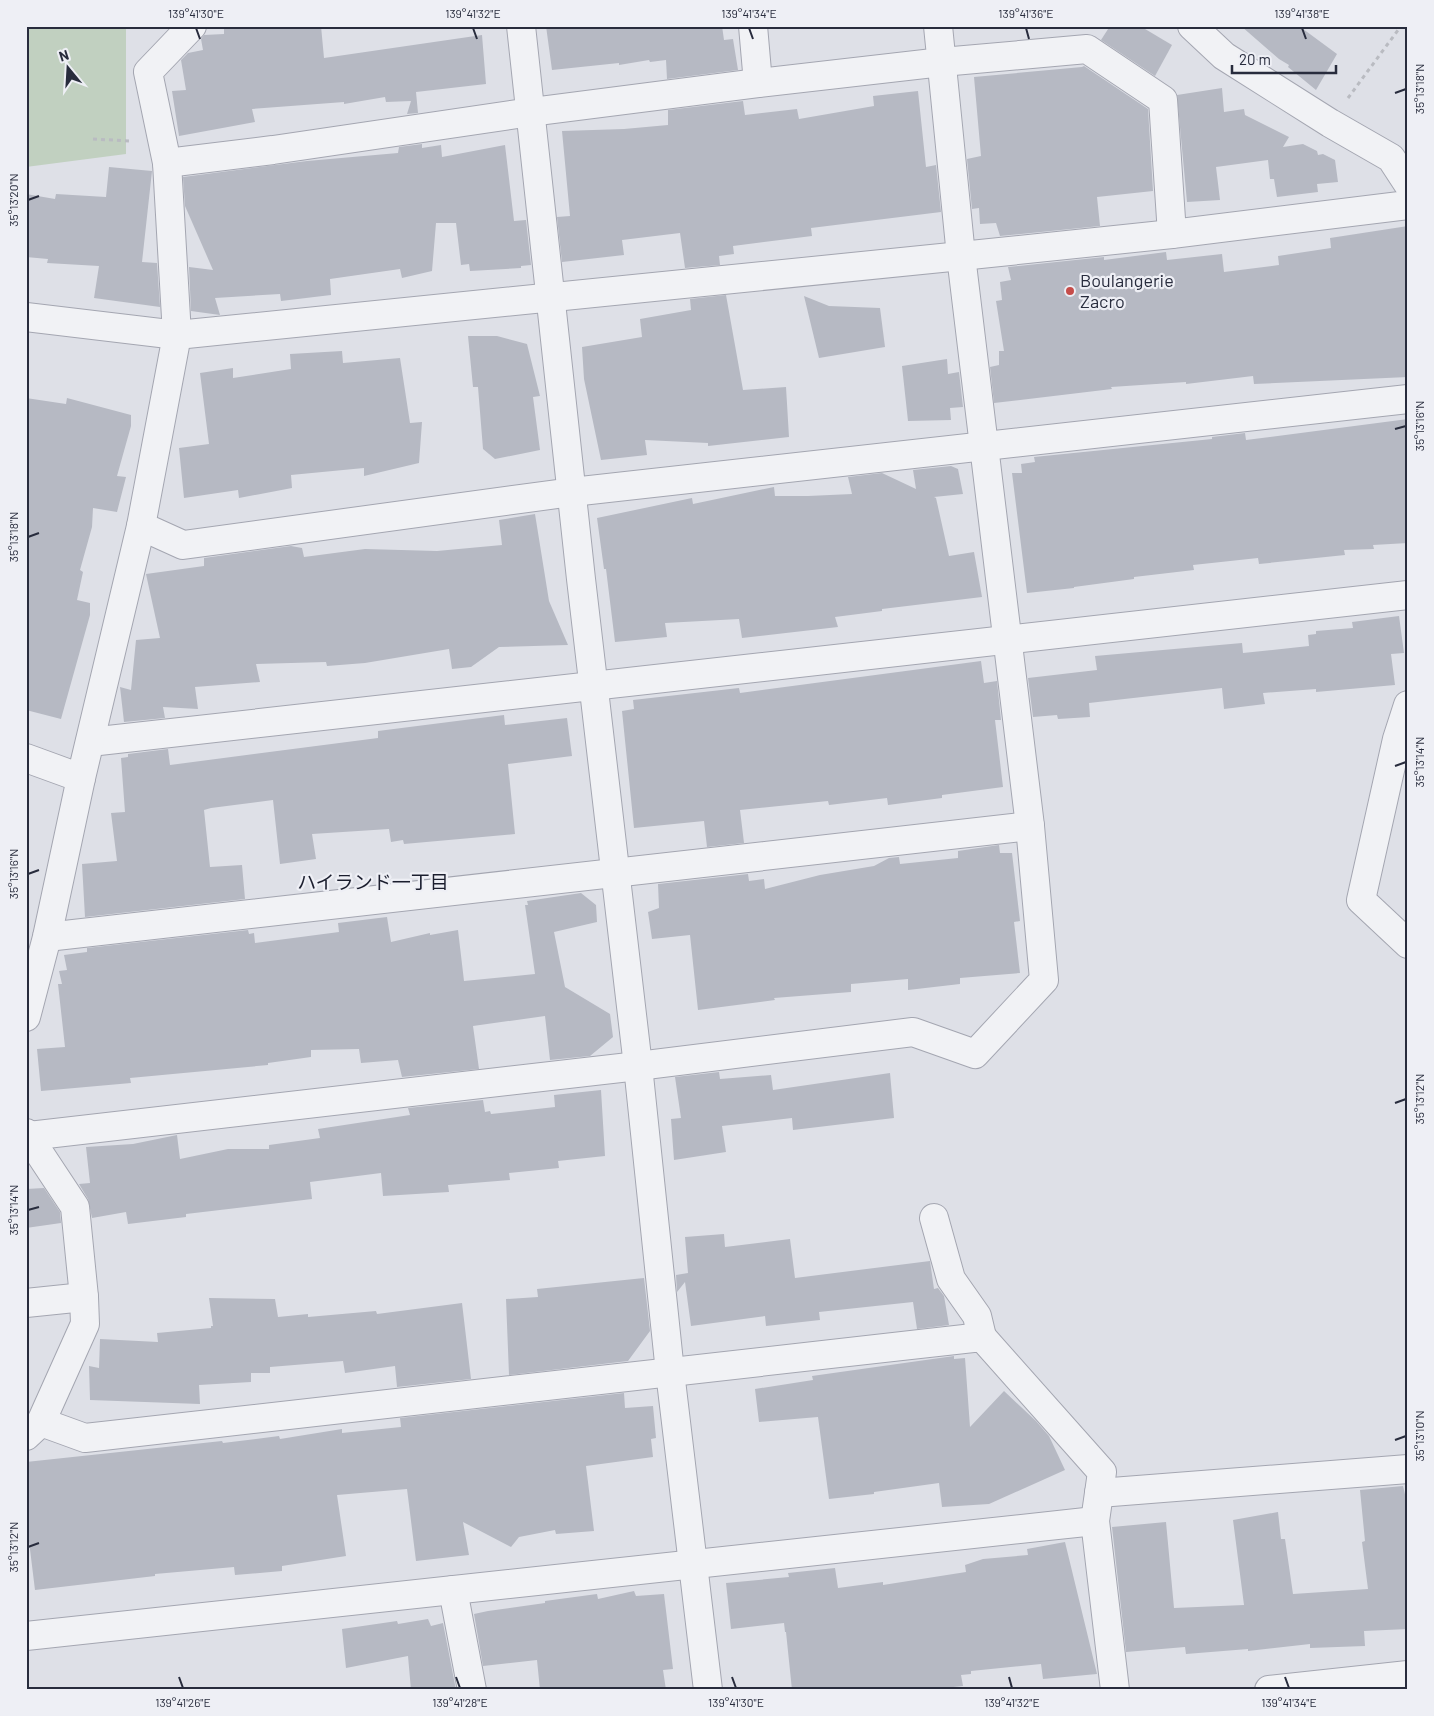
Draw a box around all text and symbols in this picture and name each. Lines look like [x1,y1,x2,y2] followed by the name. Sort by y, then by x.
[168,6,224,20] text: 139°41'30"E
[445,6,501,20] text: 139°41'32"E
[721,6,777,20] text: 139°41'34"E
[998,6,1054,20] text: 139°41'36"E
[1274,6,1330,20] text: 139°41'38"E
[42,42,92,92] north arrow
[1232,42,1335,74] scale bar
[57,46,71,65] text: N
[1239,50,1271,68] text: 20 m
[1412,64,1426,114] text: 35°13'18"N
[6,173,20,227] text: 35°13'20"N
[1080,269,1174,312] place label: Boulangerie Zacro
[1064,285,1076,297] marker: Boulangerie Zacro
[1412,401,1426,451] text: 35°13'16"N
[6,512,20,562] text: 35°13'18"N
[1412,737,1426,787] text: 35°13'14"N
[6,849,20,899] text: 35°13'16"N
[297,870,449,893] district label: ハイランド一丁目
[1412,1074,1426,1124] text: 35°13'12"N
[6,1185,20,1235] text: 35°13'14"N
[1412,1410,1426,1462] text: 35°13'10"N
[6,1522,20,1572] text: 35°13'12"N
[155,1695,211,1709] text: 139°41'26"E
[432,1695,488,1709] text: 139°41'28"E
[708,1695,764,1709] text: 139°41'30"E
[984,1695,1040,1709] text: 139°41'32"E
[1261,1695,1317,1709] text: 139°41'34"E

